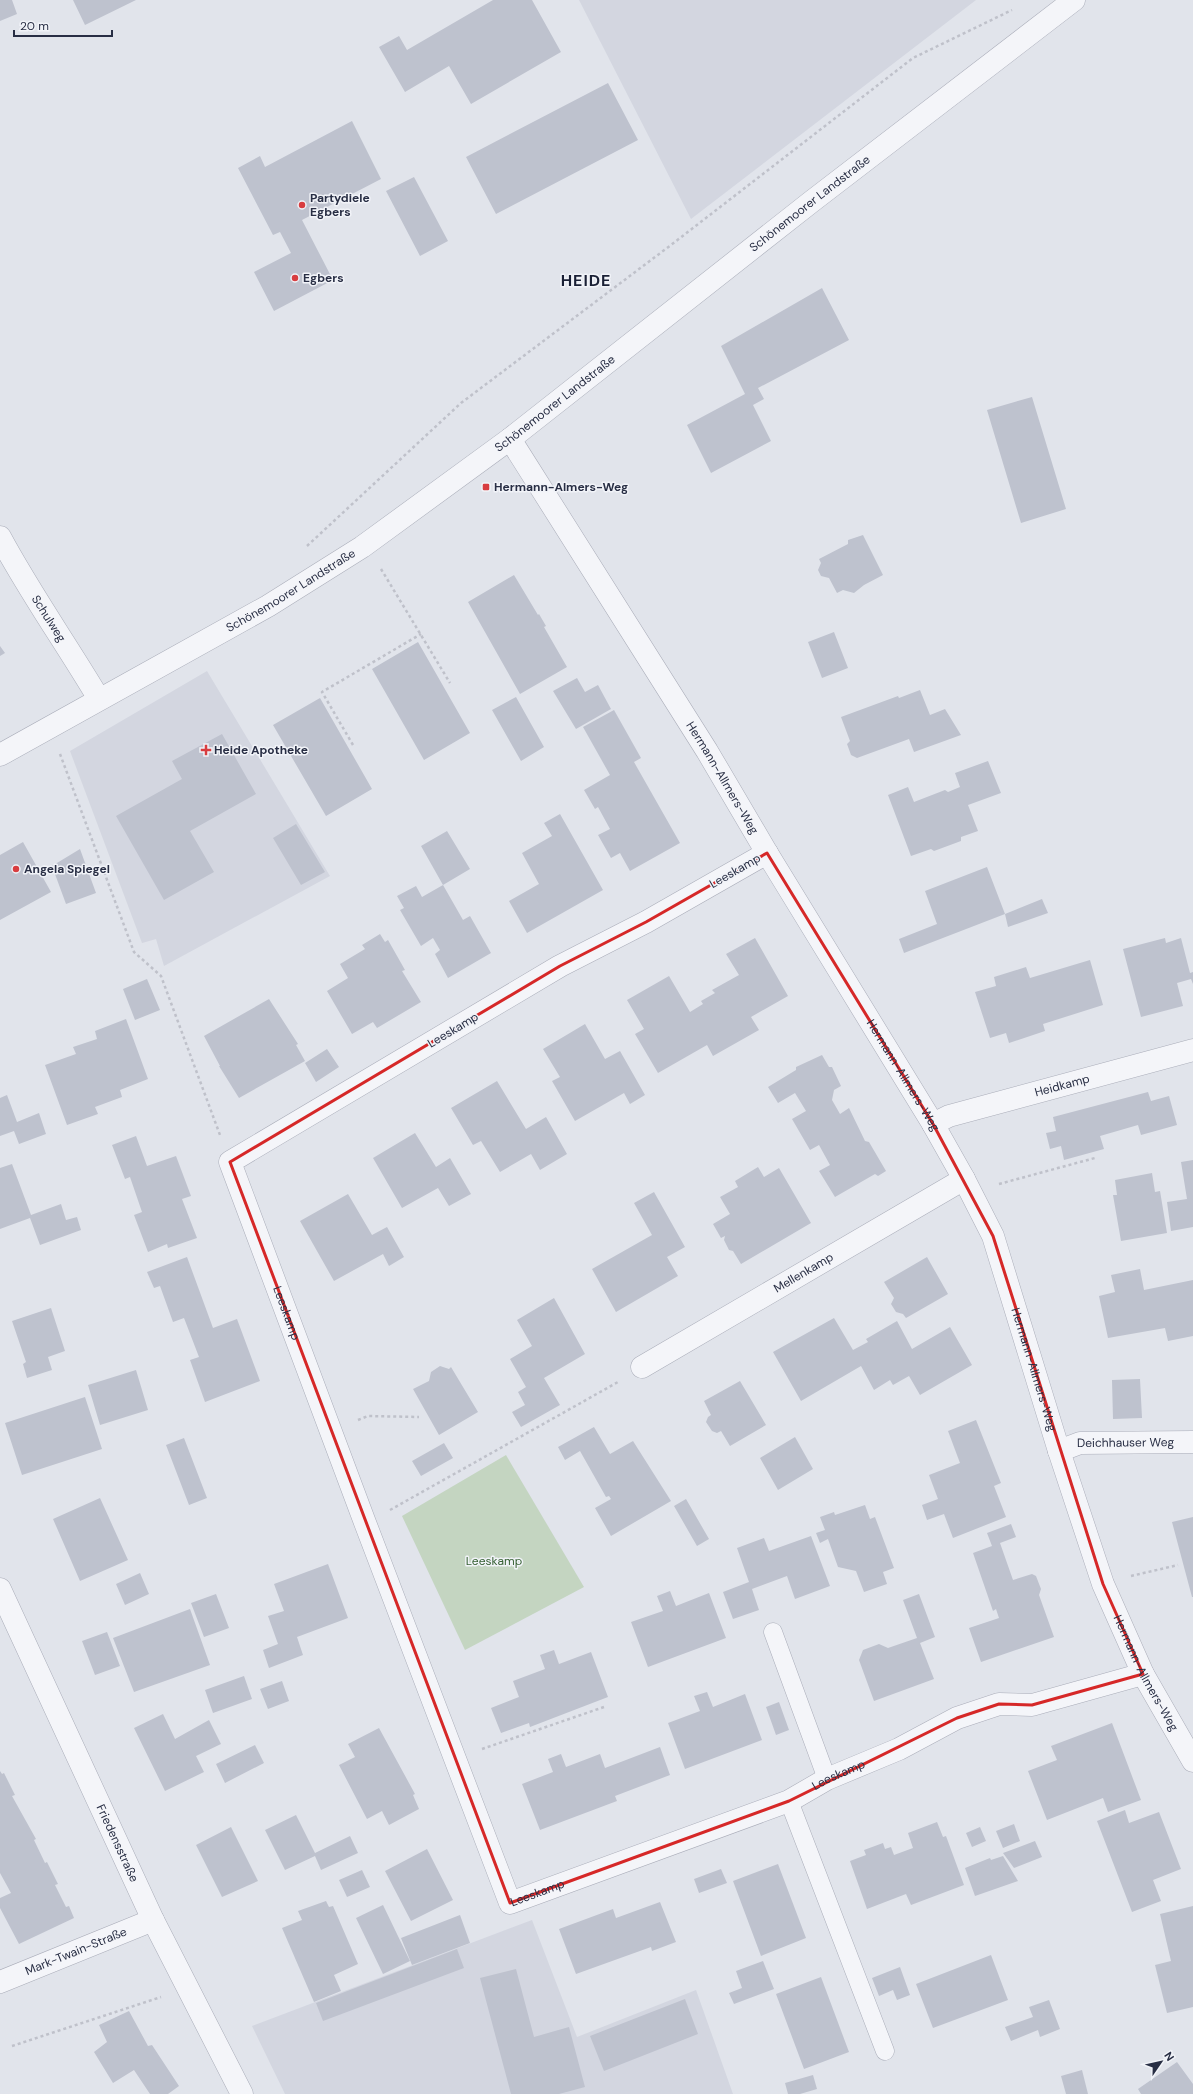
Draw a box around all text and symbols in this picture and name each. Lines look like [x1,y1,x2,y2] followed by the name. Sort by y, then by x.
[14,12,112,38] scale bar
[20,18,49,34] text: 20 m
[746,151,873,255] street label: Schönemoorer Landstraße
[310,190,370,220] place label: Partydiele Egbers
[297,200,307,210] marker: Partydiele Egbers
[303,270,344,286] place label: Egbers
[561,270,611,291] district label: HEIDE
[290,273,300,283] marker: Egbers
[491,351,618,456] street label: Schönemoorer Landstraße
[494,479,628,495] place label: Hermann-Almers-Weg
[481,482,491,492] marker: Hermann-Almers-Weg
[223,545,359,636] street label: Schönemoorer Landstraße
[28,592,70,645] street label: Schulweg
[682,719,762,837] street label: Hermann-Allmers-Weg
[214,742,308,758] place label: Heide Apotheke
[201,745,211,755] marker: Heide Apotheke
[707,850,763,892] street label: Leeskamp
[24,861,110,877] place label: Angela Spiegel
[11,864,21,874] marker: Angela Spiegel
[425,1009,481,1051] street label: Leeskamp
[863,1016,944,1134] street label: Hermann-Allmers-Weg
[1033,1070,1091,1100] street label: Heidkamp
[771,1249,836,1296] street label: Mellenkamp
[269,1284,304,1342] street label: Leeskamp
[1008,1306,1061,1434] street label: Hermann-Allmers-Weg
[1077,1434,1174,1451] street label: Deichhauser Weg
[466,1553,522,1569] park label: Leeskamp
[1110,1612,1182,1734] street label: Hermann-Allmers-Weg
[809,1756,867,1794] street label: Leeskamp
[93,1802,142,1885] street label: Friedensstraße
[508,1876,567,1910] street label: Leeskamp
[23,1923,129,1979] street label: Mark-Twain-Straße
[1141,2042,1181,2082] north arrow
[1161,2049,1177,2064] text: N

